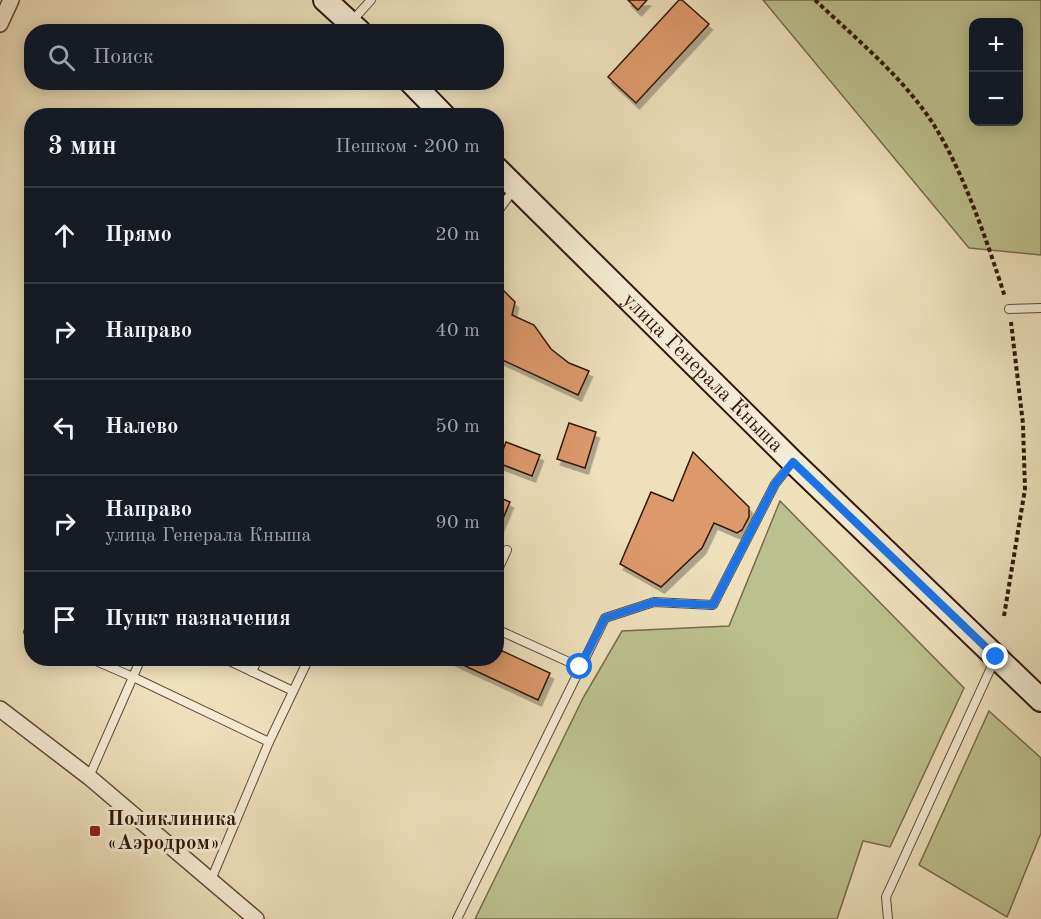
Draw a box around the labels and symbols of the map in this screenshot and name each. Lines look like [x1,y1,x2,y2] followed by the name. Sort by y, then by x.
[618,289,787,456] street label: улица Генерала Кныша
[982,643,1008,669] route end
[566,653,592,679] route start
[107,809,237,854] place label: Поликлиника «Аэродром»
[88,824,102,838] marker: Поликлиника «Аэродром»

